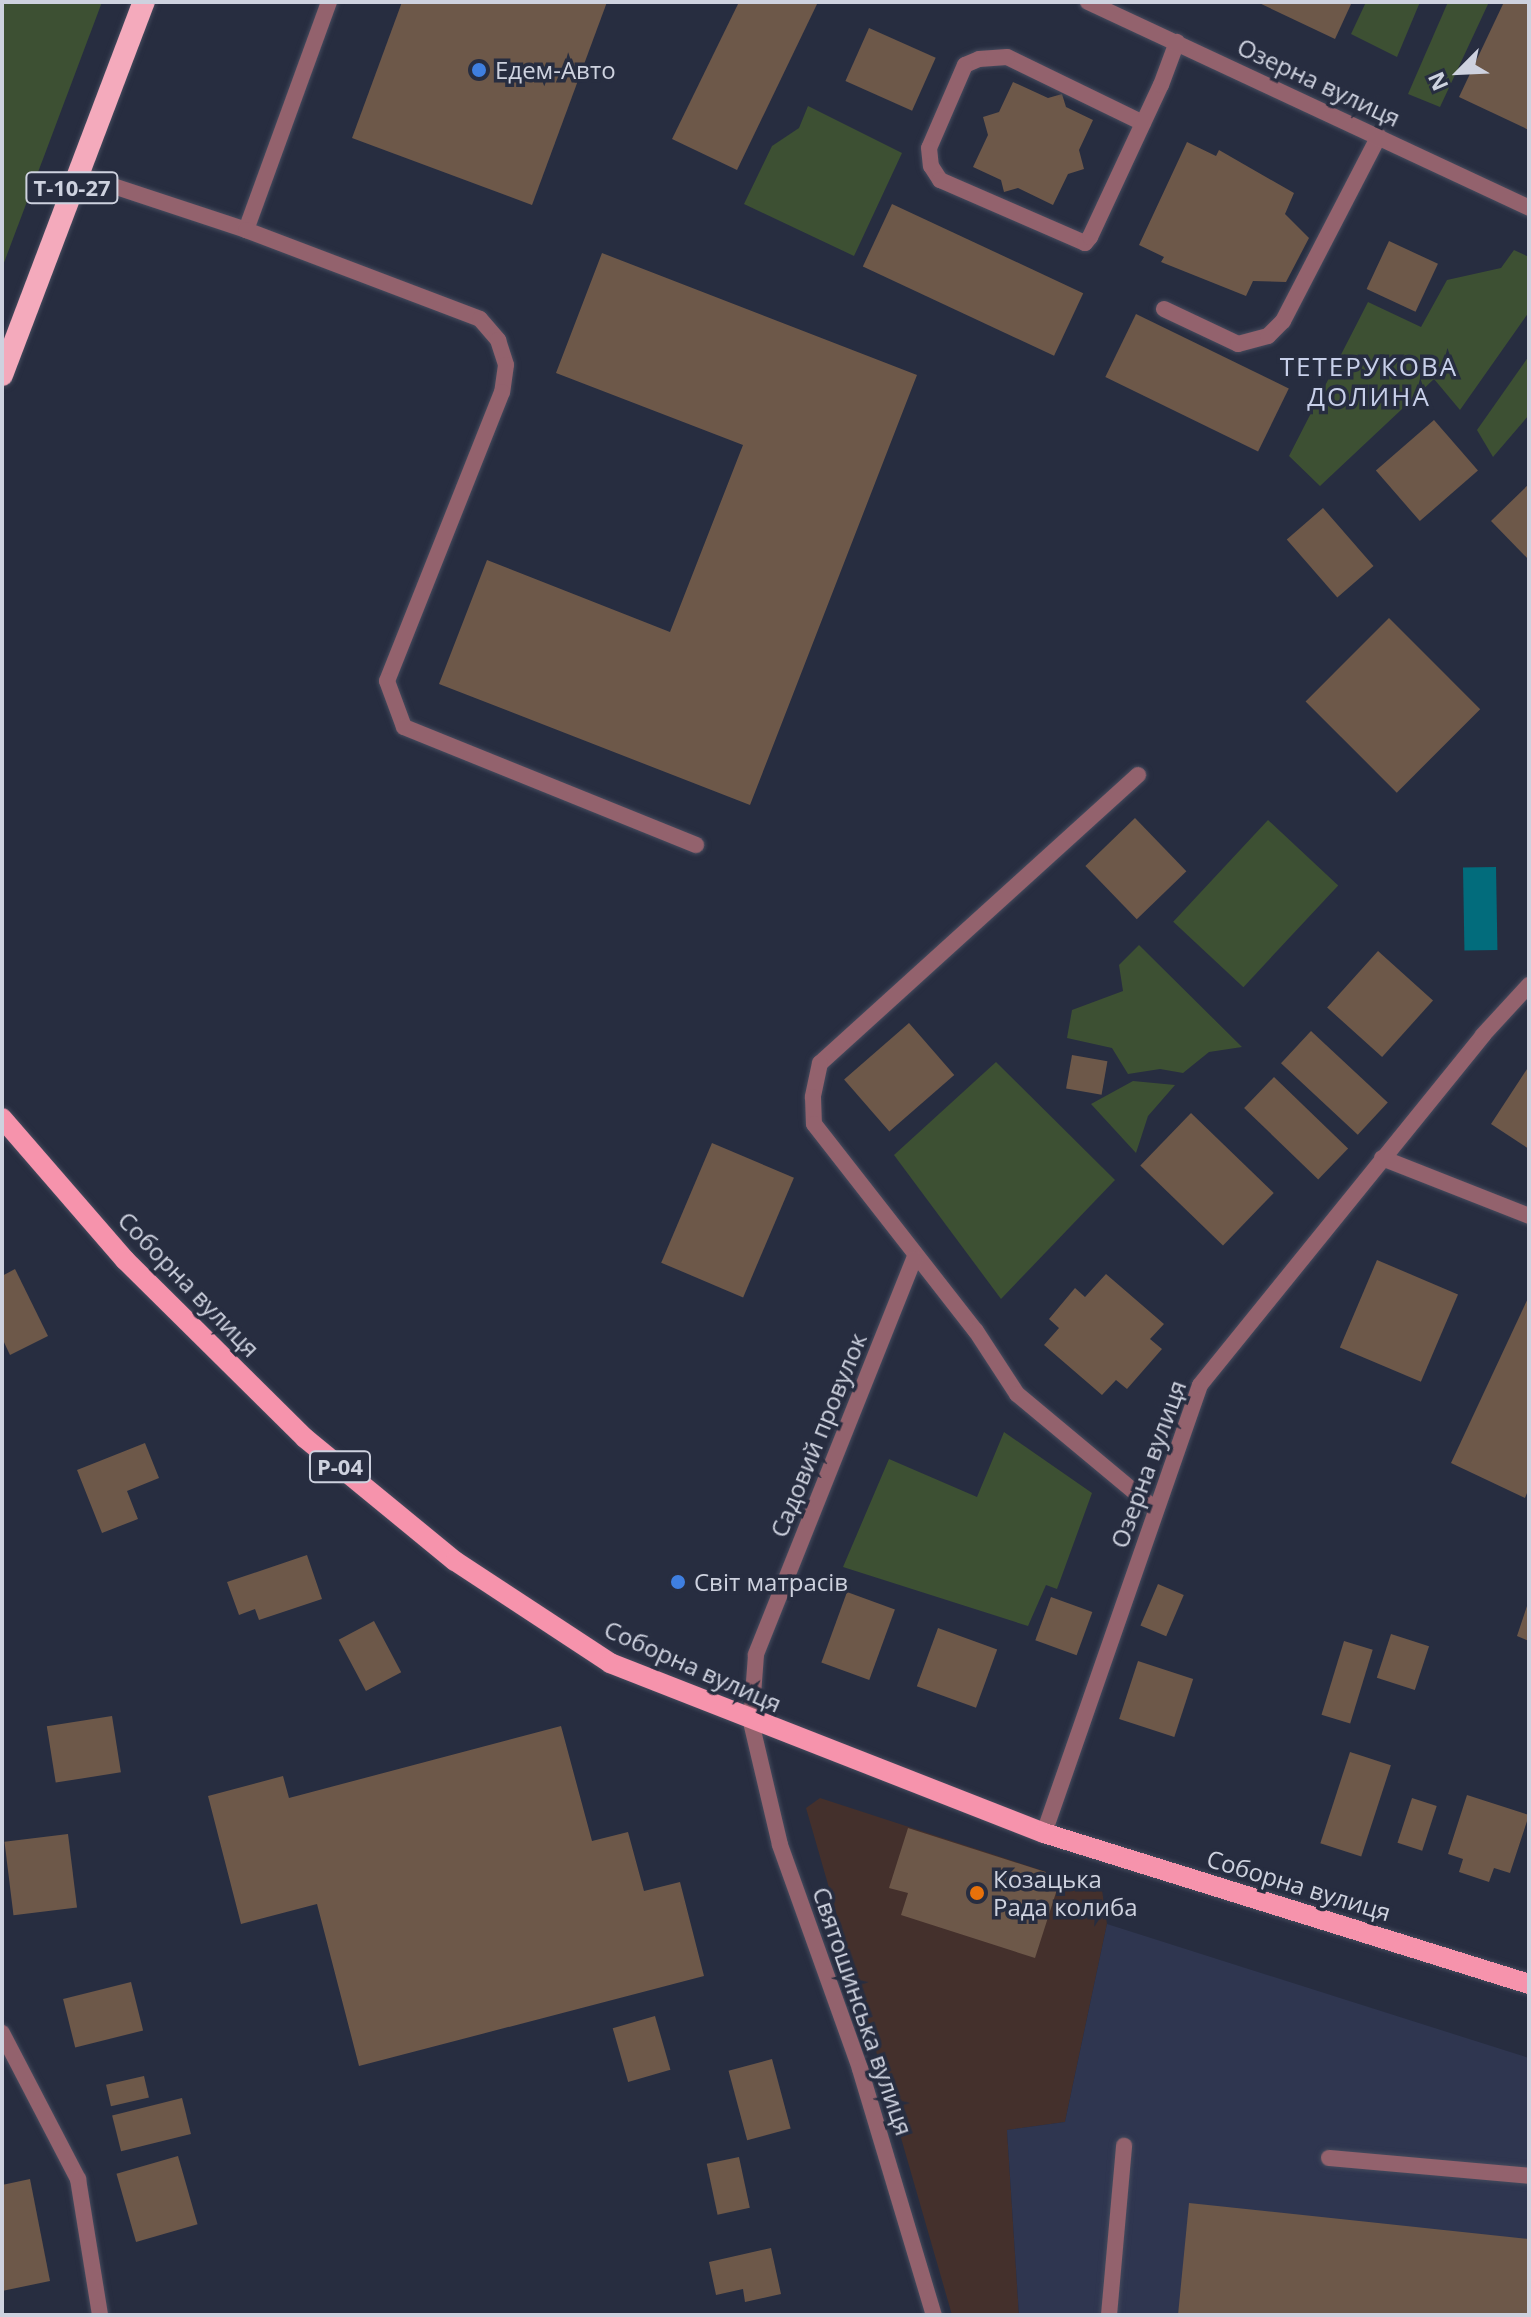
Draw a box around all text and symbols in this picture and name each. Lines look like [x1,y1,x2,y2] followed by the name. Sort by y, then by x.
[1233,32,1405,132] street label: Озерна вулиця
[1419,32,1499,112] north arrow
[495,56,616,84] place label: Едем-Авто
[470,61,488,79] marker: Едем-Авто
[1420,67,1454,96] text: N
[24,170,120,206] road number: Т-10-27
[1280,351,1458,412] district label: ТЕТЕРУКОВА ДОЛИНА
[112,1205,266,1363] street label: Соборна вулиця
[764,1329,872,1541] street label: Садовий провулок
[1104,1376,1192,1552] street label: Озерна вулиця
[308,1449,372,1485] road number: Р-04
[694,1568,848,1596] place label: Світ матрасів
[669,1573,687,1591] marker: Світ матрасів
[600,1614,786,1718] street label: Соборна вулиця
[1204,1843,1394,1927] street label: Соборна вулиця
[993,1865,1138,1921] place label: Козацька Рада колиба
[807,1883,919,2139] street label: Святошинська вулиця
[968,1884,986,1902] marker: Козацька Рада колиба

